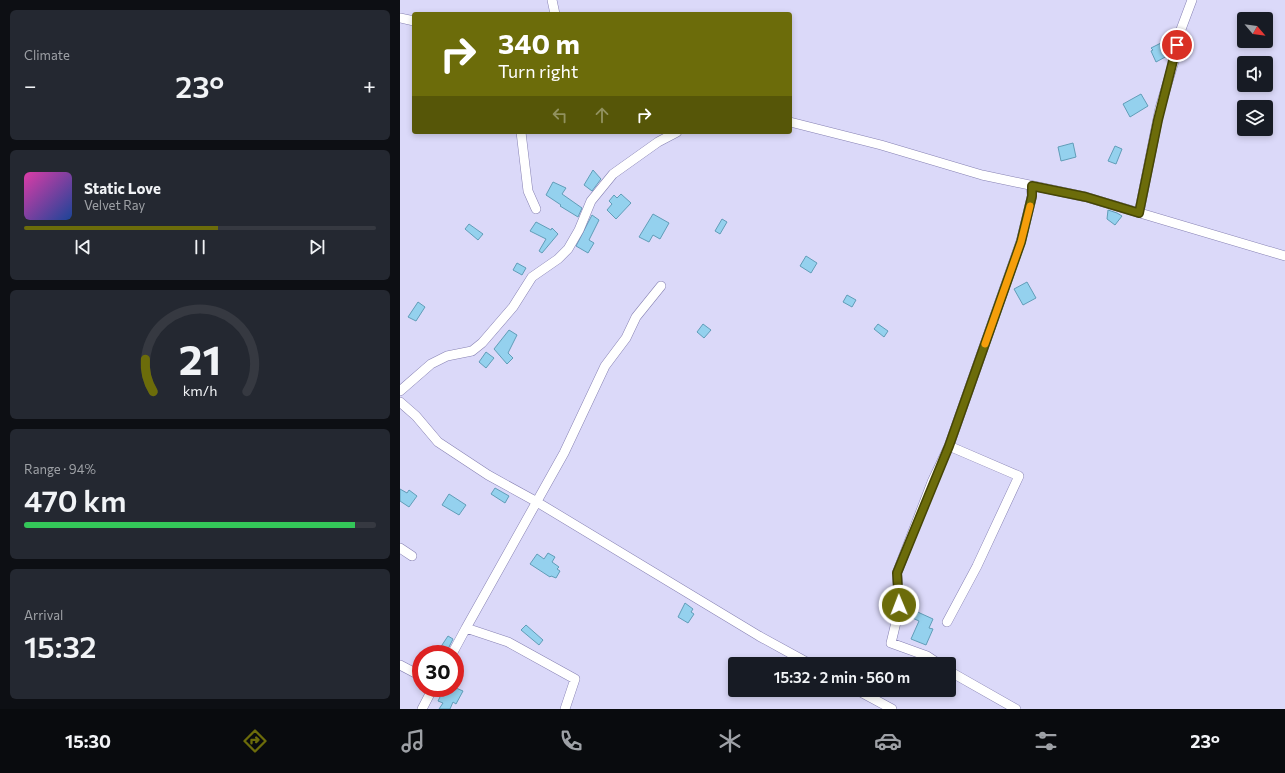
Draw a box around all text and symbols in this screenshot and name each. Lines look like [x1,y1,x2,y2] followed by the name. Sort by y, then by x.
[1237,12,1273,48] north arrow
[1237,12,1273,136] map controls
[498,26,580,60] text: 340 m
[432,28,484,80] icon: right
[1160,28,1194,62] pin
[1166,34,1188,56] icon: arrive
[24,47,70,63] text: Climate
[1237,56,1273,92] button: sound
[498,60,578,82] text: Turn right
[175,67,224,104] text: 23°
[24,72,37,99] text: −
[363,72,376,99] text: +
[1237,100,1273,136] button: layers
[549,104,571,126] icon: left
[591,104,613,126] icon: ahead
[633,104,655,126] icon: right
[84,179,161,197] text: Static Love
[84,197,145,213] text: Velvet Ray
[72,236,94,258] icon: previous
[189,236,211,258] icon: pause
[306,236,328,258] icon: next
[179,333,221,384] text: 21
[183,381,217,399] text: km/h
[24,461,96,477] text: Range · 94%
[24,481,126,518] text: 470 km
[878,584,920,626] position arrow
[24,607,63,623] text: Arrival
[24,627,97,664] text: 15:32
[412,645,464,697] speed limit sign: 30
[774,668,910,686] text: 15:32 · 2 min · 560 m
[241,727,269,755] icon: directions
[399,727,427,755] icon: music
[557,727,585,755] icon: phone
[716,727,744,755] icon: climate
[874,727,902,755] icon: car
[1032,727,1060,755] icon: filters
[65,730,111,752] text: 15:30
[1190,730,1220,752] text: 23°

